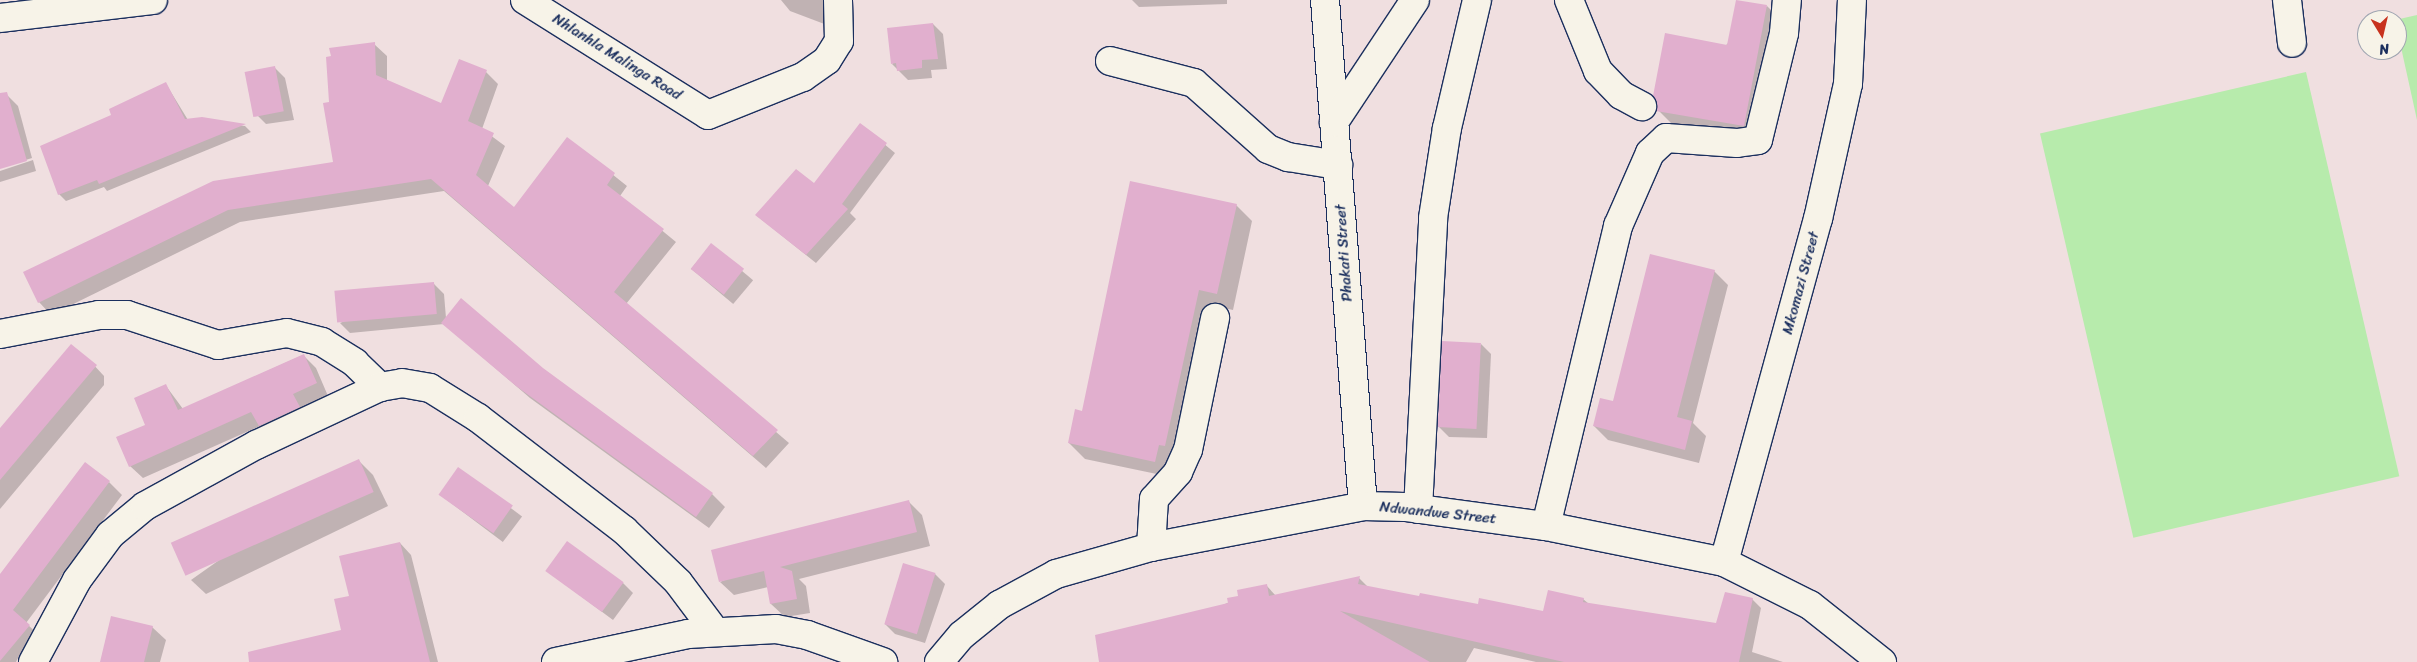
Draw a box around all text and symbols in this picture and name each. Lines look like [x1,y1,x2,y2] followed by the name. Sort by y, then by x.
[549,10,685,104] street label: Nhlanhla Malinga Road
[2357,10,2407,60] north arrow
[2378,36,2391,62] text: N
[1332,204,1356,302] street label: Phakati Street
[1779,230,1823,336] street label: Mkomazi Street
[1378,498,1498,528] street label: Ndwandwe Street

